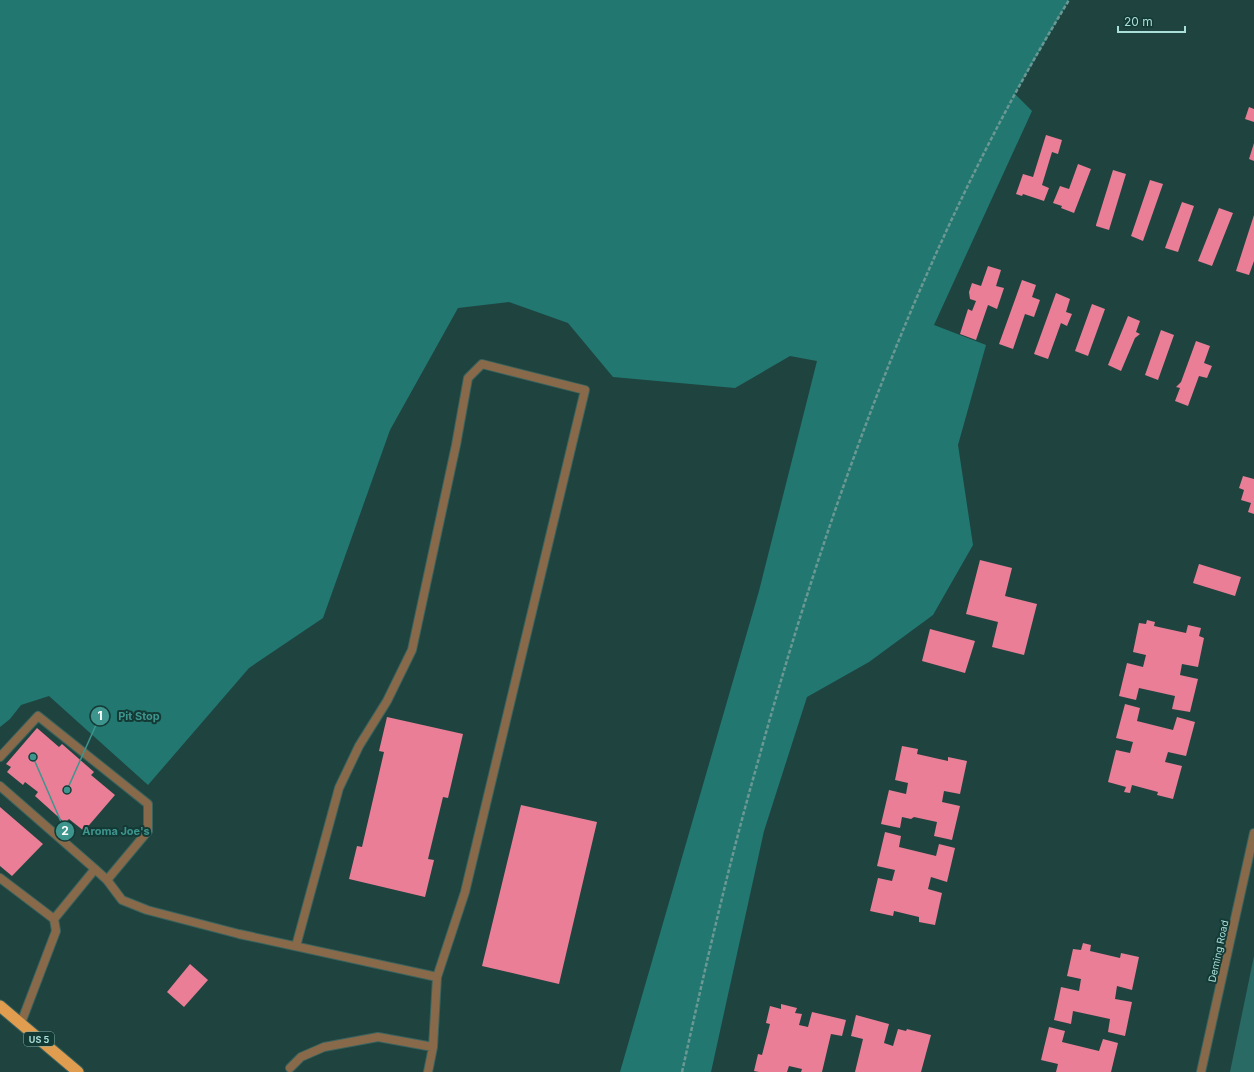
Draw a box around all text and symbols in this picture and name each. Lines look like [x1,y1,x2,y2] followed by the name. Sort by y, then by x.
[1118,8,1185,34] scale bar
[1124,14,1153,29] text: 20 m
[90,704,168,727] callout: Pit Stop
[97,708,103,723] text: 1
[118,709,160,723] text: Pit Stop
[55,819,158,842] callout: Aroma Joe's
[61,823,69,838] text: 2
[82,824,150,838] text: Aroma Joe's
[1206,919,1230,983] street label: Deming Road
[24,1032,54,1046] road number: US 5

